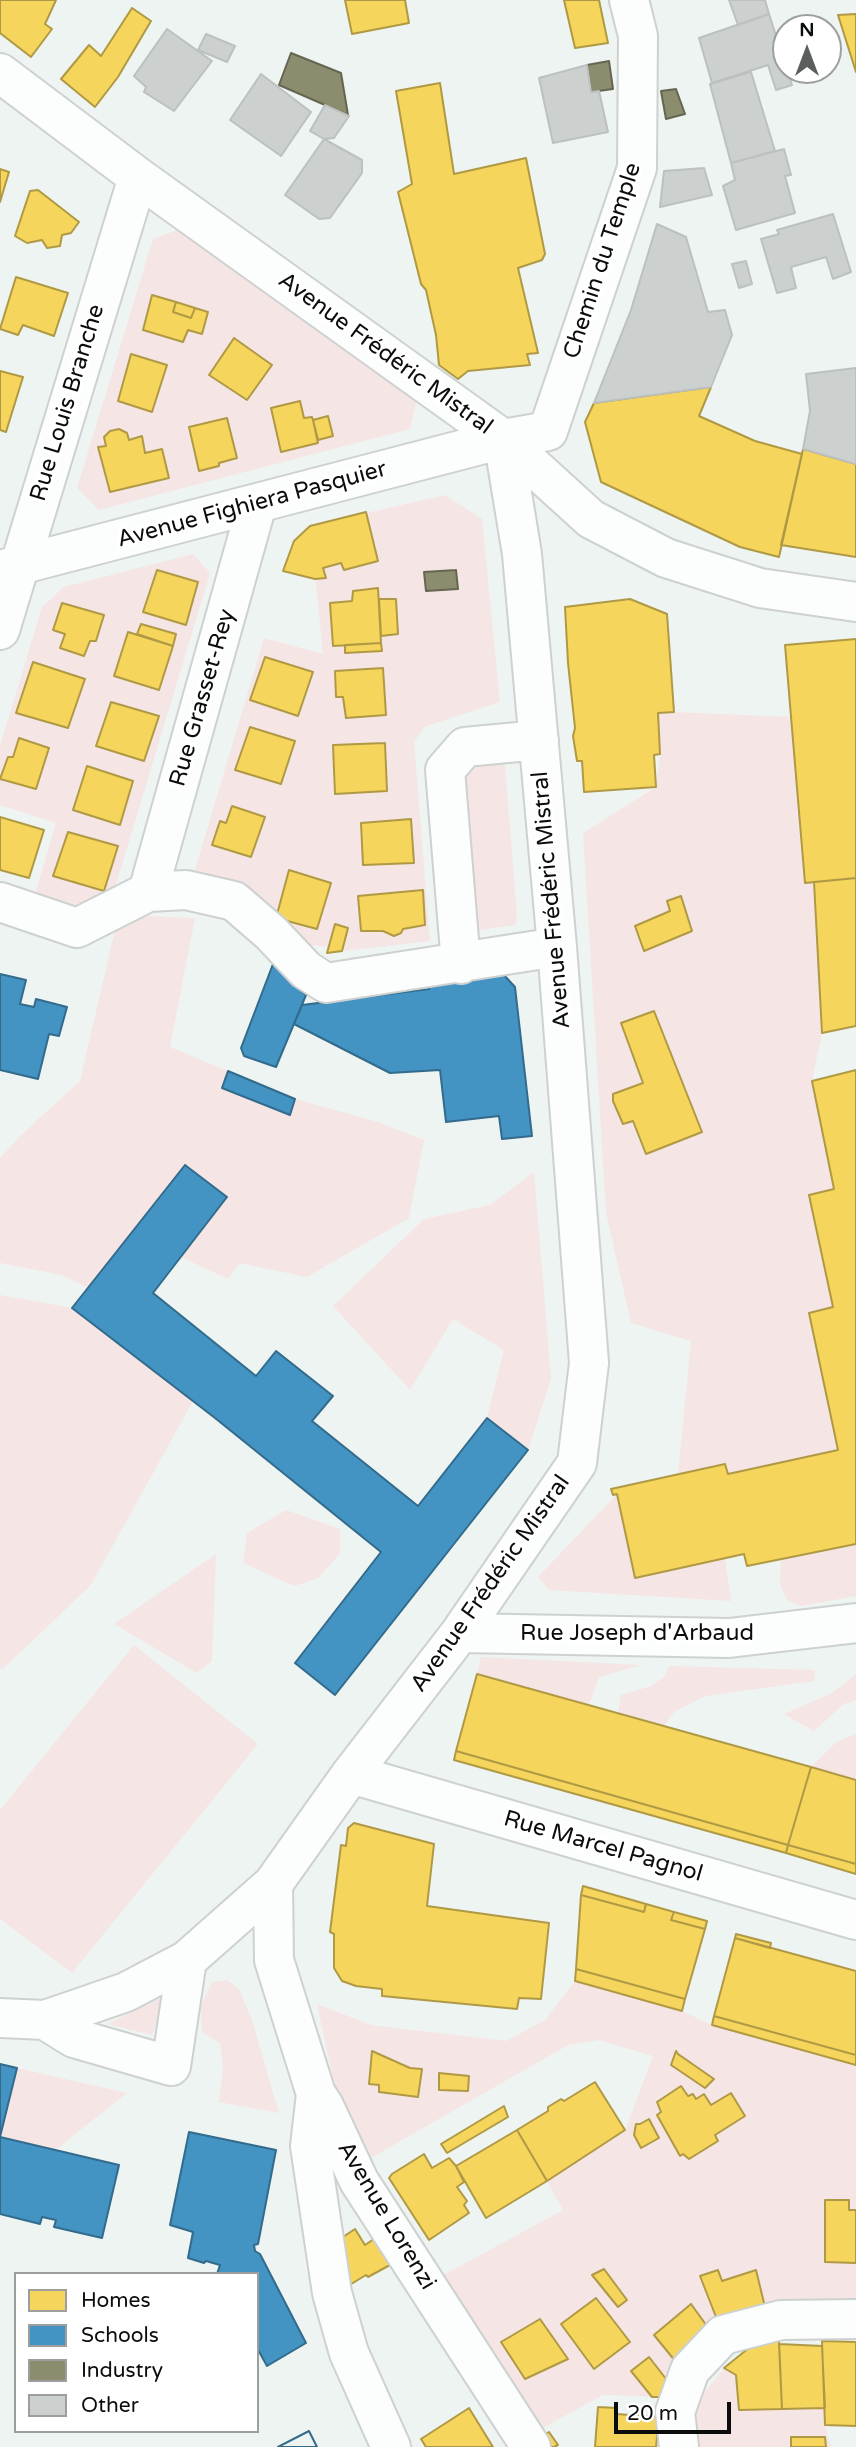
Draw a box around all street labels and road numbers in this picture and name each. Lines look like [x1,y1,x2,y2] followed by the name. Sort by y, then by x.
[558,160,648,362] street label: Chemin du Temple
[272,267,498,441] street label: Avenue Frédéric Mistral
[25,301,111,505] street label: Rue Louis Branche
[114,456,390,554] street label: Avenue Fighiera Pasquier
[164,606,242,790] street label: Rue Grasset-Rey
[527,770,577,1030] street label: Avenue Frédéric Mistral
[406,1470,576,1698] street label: Avenue Frédéric Mistral
[520,1620,754,1648] street label: Rue Joseph d'Arbaud
[500,1805,706,1889] street label: Rue Marcel Pagnol
[331,2137,441,2295] street label: Avenue Lorenzi

